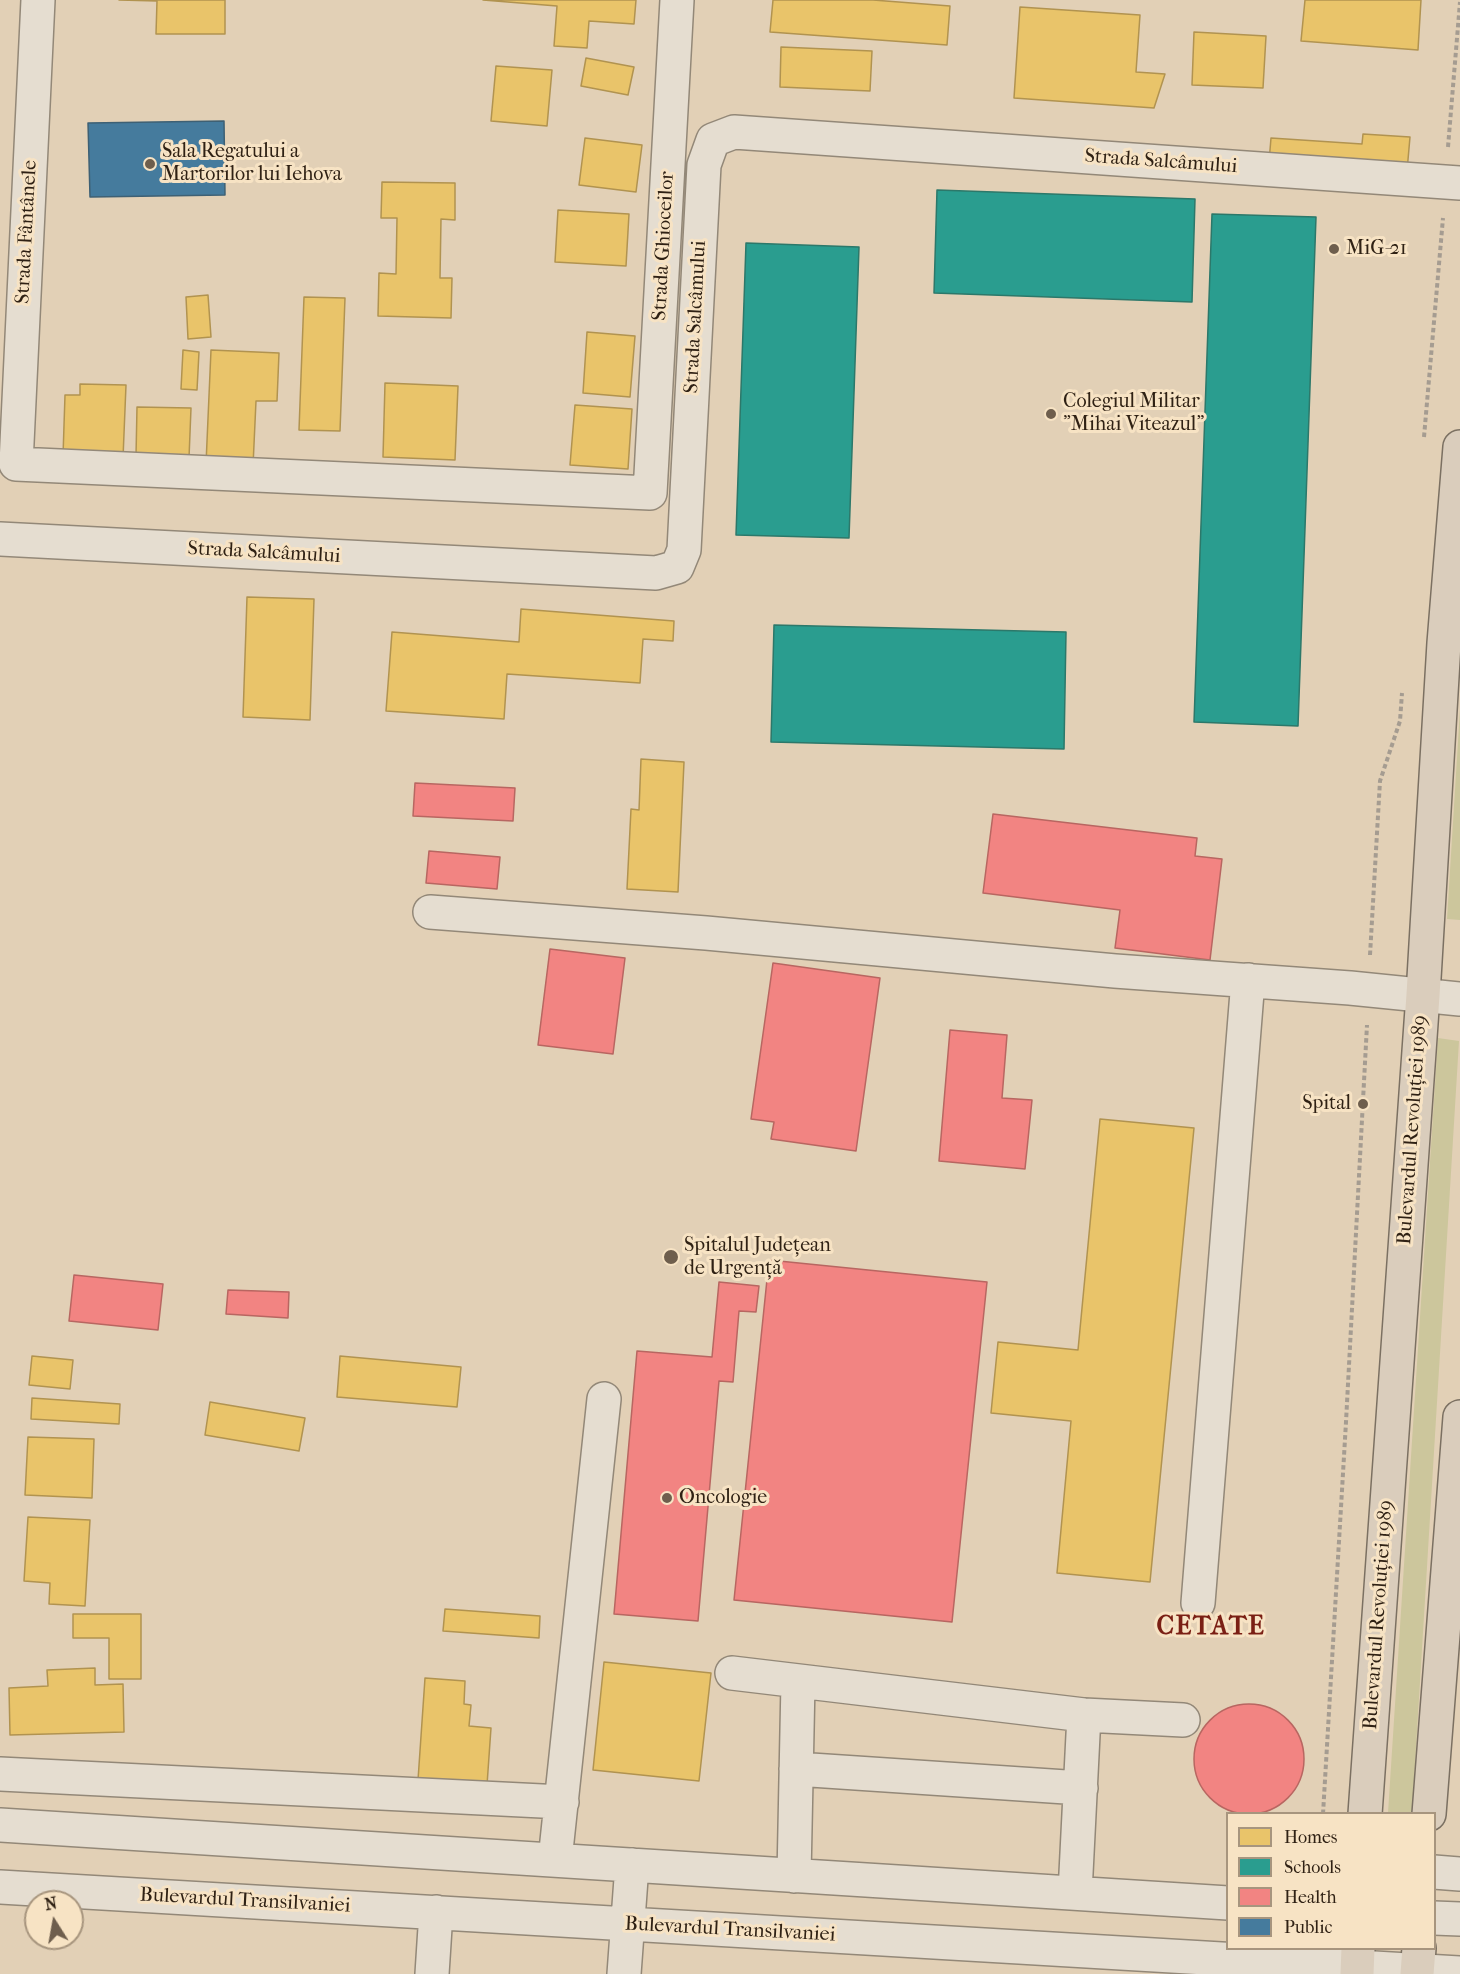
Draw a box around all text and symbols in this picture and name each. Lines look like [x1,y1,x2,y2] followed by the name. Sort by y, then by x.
[162,140,342,187] place label: Sala Regatului a Martorilor lui Iehova
[1084,145,1238,179] street label: Strada Salcâmului
[143,157,157,171] marker: Sala Regatului a Martorilor lui Iehova
[11,159,43,305] street label: Strada Fântânele
[648,171,680,321] street label: Strada Ghioceilor
[1346,237,1407,261] place label: MiG-21
[680,240,712,394] street label: Strada Salcâmului
[1327,242,1341,256] marker: MiG-21
[1063,390,1204,437] place label: Colegiul Militar "Mihai Viteazul"
[1044,407,1058,421] marker: Colegiul Militar "Mihai Viteazul"
[187,537,341,569] street label: Strada Salcâmului
[1393,1014,1433,1246] street label: Bulevardul Revoluției 1989
[1302,1092,1351,1116] place label: Spital
[1356,1097,1370,1111] marker: Spital
[684,1234,831,1281] place label: Spitalul Județean de Urgență
[662,1248,680,1266] marker: Spitalul Județean de Urgență
[679,1486,767,1510] place label: Oncologie
[660,1491,674,1505] marker: Oncologie
[1359,1499,1399,1731] street label: Bulevardul Revoluției 1989
[1157,1612,1265,1644] district label: CETATE
[1226,1812,1436,1950] legend
[1284,1827,1338,1848] text: Homes
[1284,1857,1341,1878] text: Schools
[139,1883,351,1919] street label: Bulevardul Transilvaniei
[1284,1887,1337,1908] text: Health
[24,1890,84,1950] north arrow
[43,1893,59,1914] text: N
[624,1912,836,1948] street label: Bulevardul Transilvaniei
[1284,1917,1332,1938] text: Public

